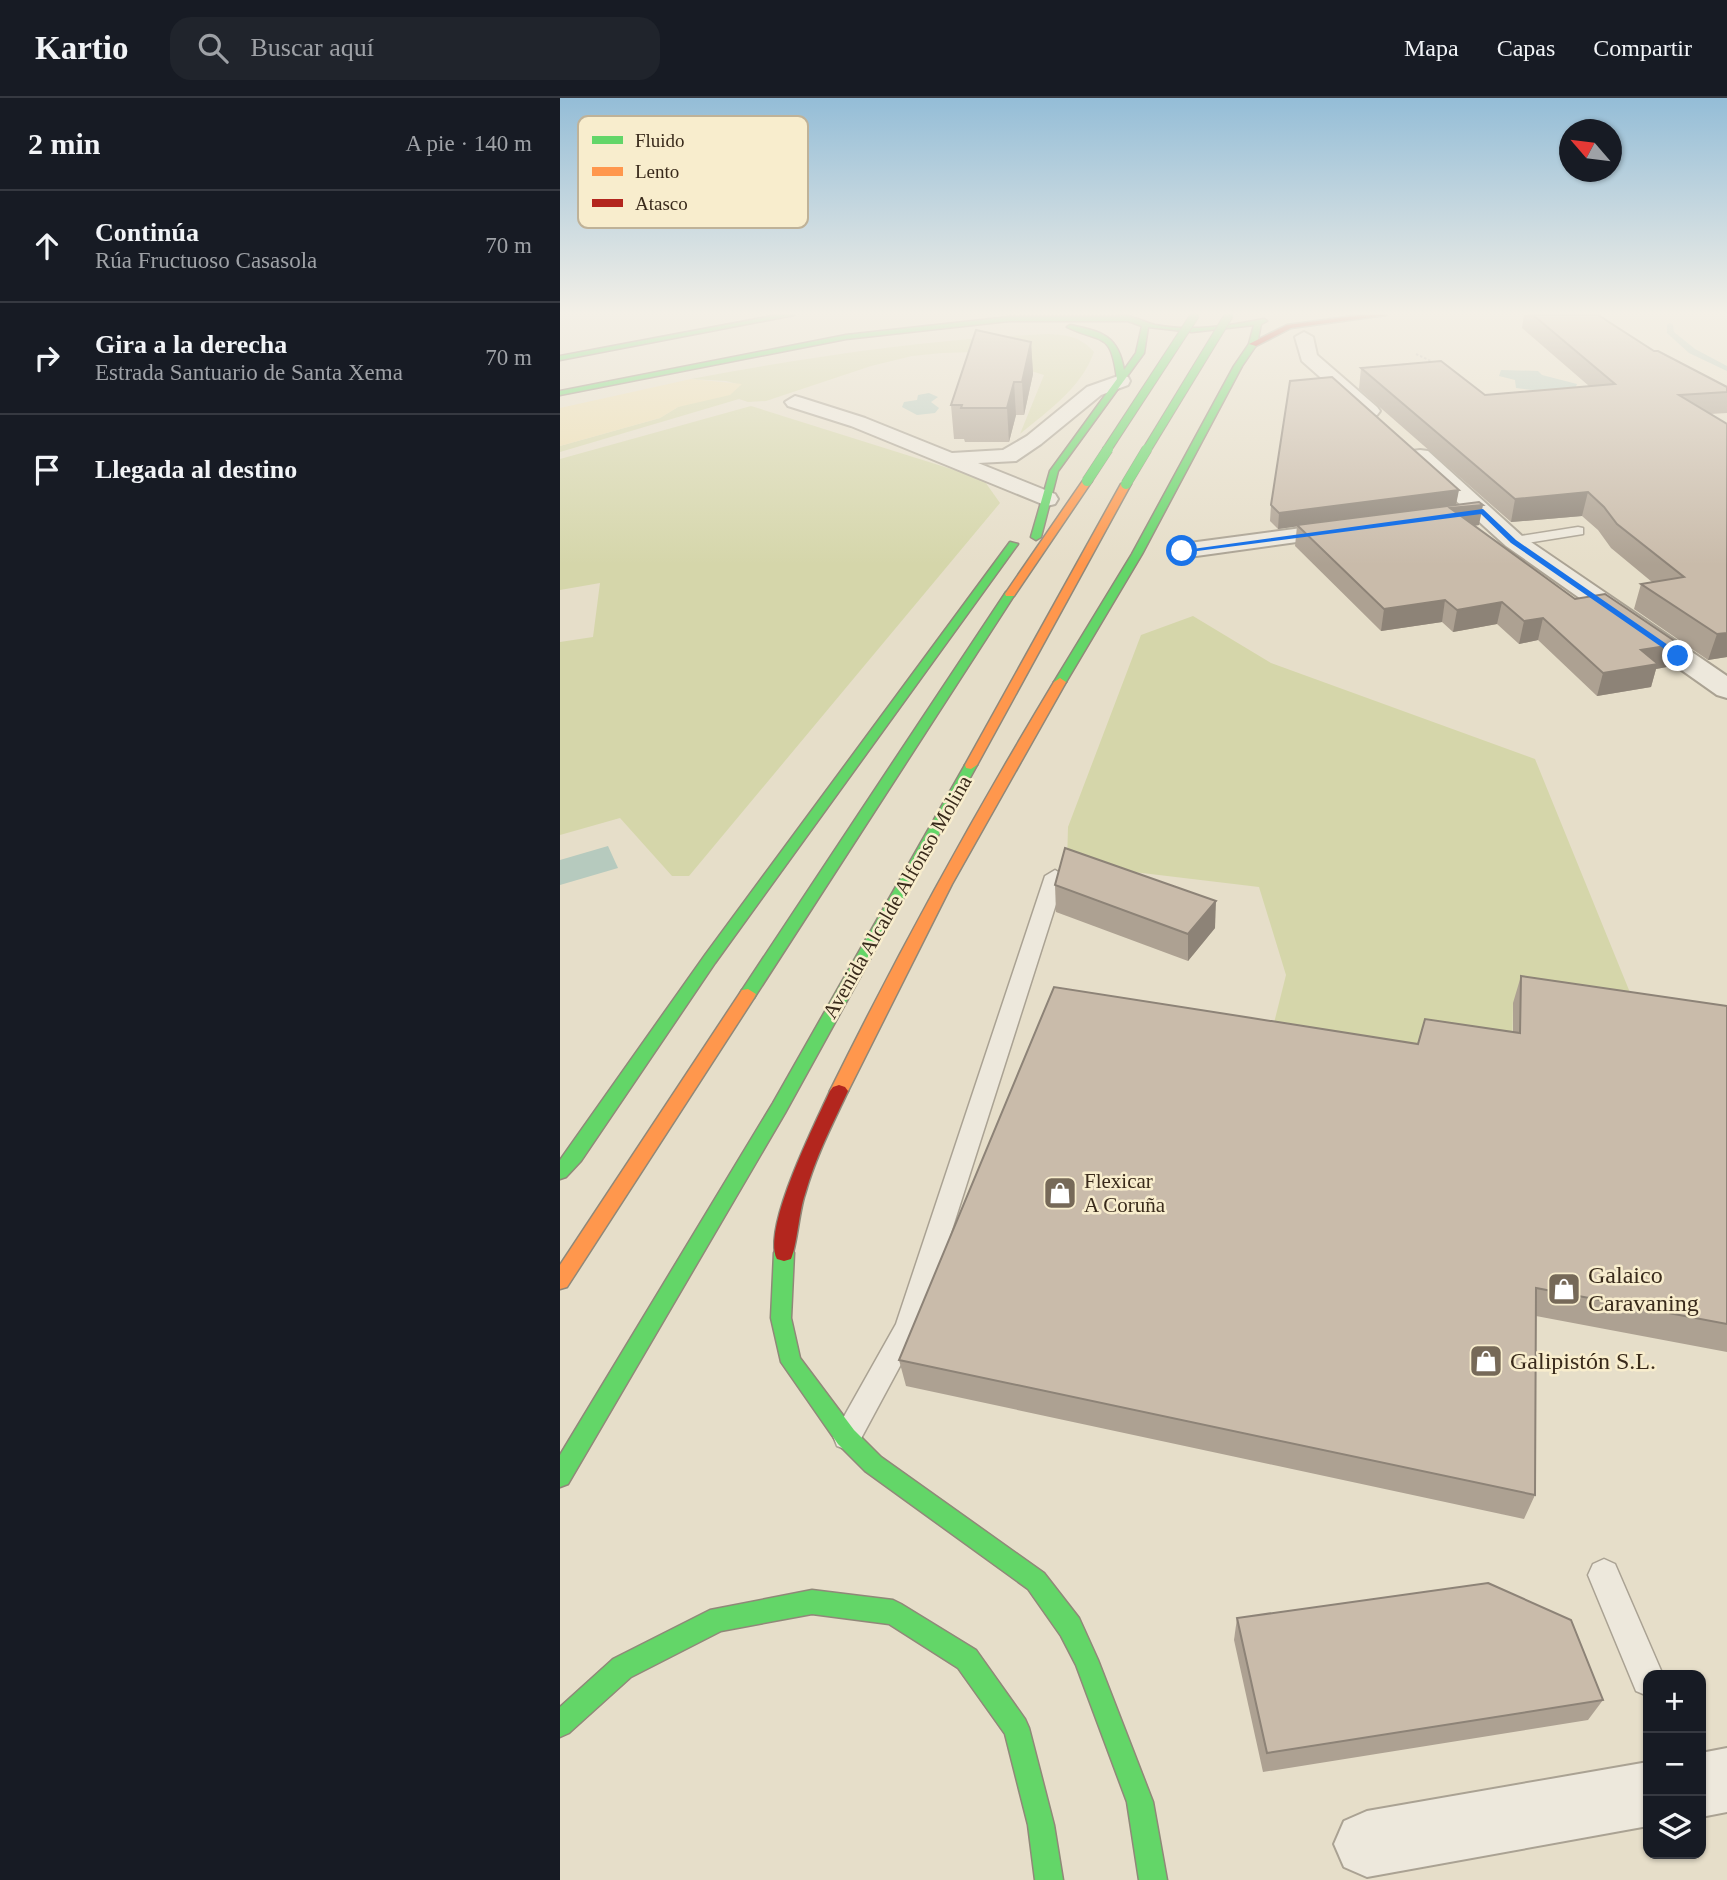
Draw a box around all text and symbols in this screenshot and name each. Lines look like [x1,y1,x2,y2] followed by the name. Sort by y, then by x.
[170,17,660,80] search box
[194,29,232,67] icon: search
[35,30,128,66] text: Kartio
[250,33,374,62] text: Buscar aquí
[1404,35,1459,61] text: Mapa
[1497,35,1555,61] text: Capas
[1593,35,1692,61] text: Compartir
[578,116,808,228] legend
[1559,119,1622,182] north arrow
[28,127,101,160] text: 2 min
[635,130,685,151] text: Fluido
[406,131,532,156] text: A pie · 140 m
[635,161,679,182] text: Lento
[635,193,688,214] text: Atasco
[95,218,199,247] text: Continúa
[28,227,66,265] icon: ahead
[485,233,532,258] text: 70 m
[95,248,317,273] text: Rúa Fructuoso Casasola
[95,330,287,359] text: Gira a la derecha
[28,339,66,377] icon: right
[485,345,532,370] text: 70 m
[95,360,403,385] text: Estrada Santuario de Santa Xema
[28,451,66,489] icon: arrive
[95,455,297,484] text: Llegada al destino
[1166,535,1197,566] route start
[1662,640,1693,671] route end
[817,771,977,1023] street label: Avenida Alcalde Alfonso Molina
[1084,1169,1166,1217] place label: Flexicar A Coruña
[1041,1174,1079,1212] shop icon: Flexicar A Coruña
[1588,1262,1699,1316] place label: Galaico Caravaning
[1545,1270,1583,1308] shop icon: Galaico Caravaning
[1467,1342,1505,1380] shop icon: Galipistón S.L.
[1510,1348,1656,1374] place label: Galipistón S.L.
[1643,1670,1706,1859] map controls
[1643,1670,1706,1733] button: +
[1643,1733,1706,1796] button: −
[1643,1796,1706,1859] button: layers

